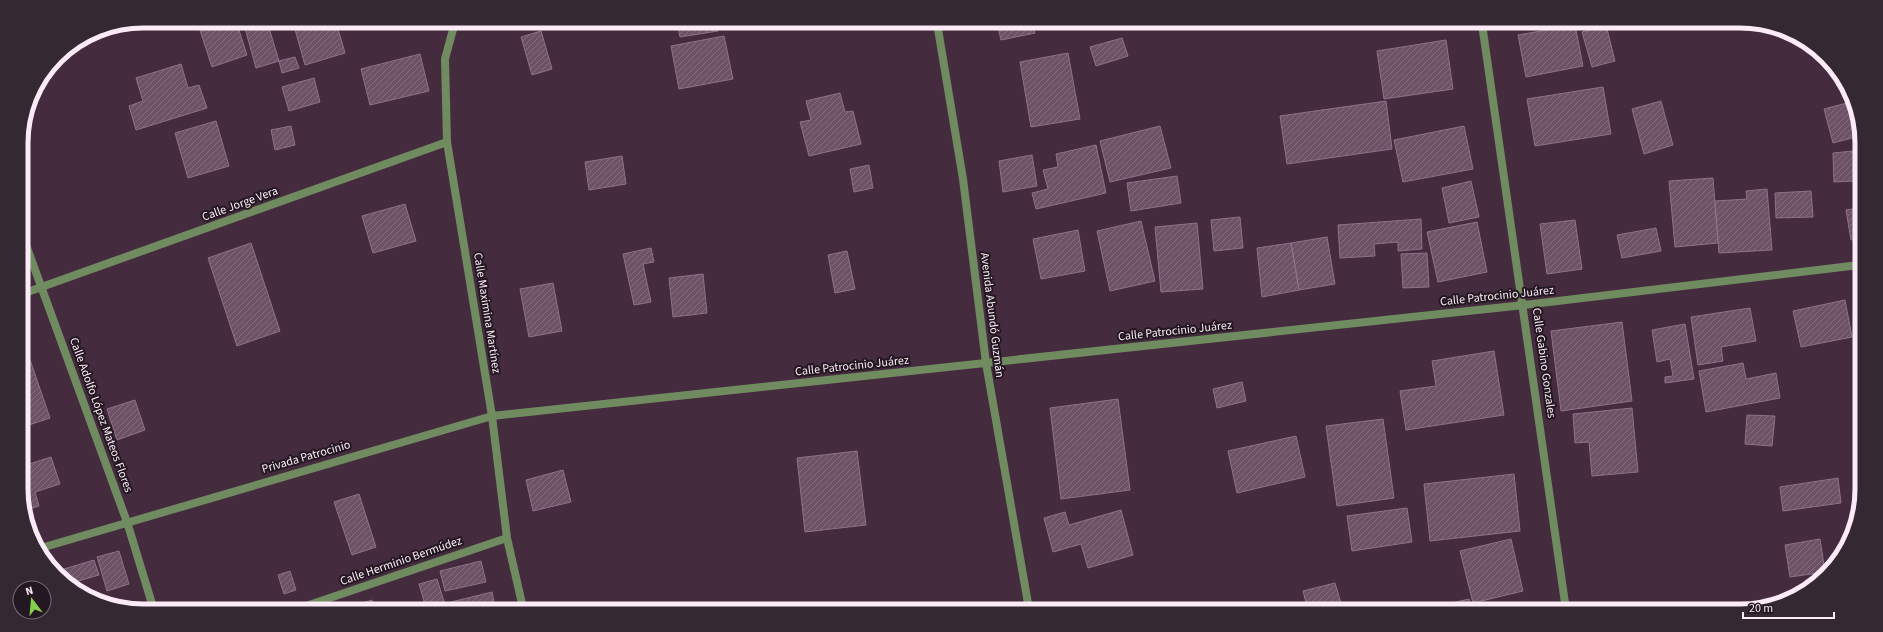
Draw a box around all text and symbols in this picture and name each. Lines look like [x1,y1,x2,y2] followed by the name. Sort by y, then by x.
[200,182,280,226] street label: Calle Jorge Vera
[469,251,505,375] street label: Calle Maximina Martínez
[976,251,1008,379] street label: Avenida Abundó Guzmán
[1439,282,1555,310] street label: Calle Patrocinio Juárez
[1528,307,1560,419] street label: Calle Gabino Gonzales
[1117,317,1233,345] street label: Calle Patrocinio Juárez
[65,335,137,495] street label: Calle Adolfo López Mateos Flores
[794,352,910,380] street label: Calle Patrocinio Juárez
[260,436,352,478] street label: Privada Patrocinio
[338,532,464,590] street label: Calle Herminio Bermúdez
[12,580,52,620] north arrow
[24,583,35,599] text: N
[1743,594,1834,620] scale bar
[1749,600,1773,617] text: 20 m

